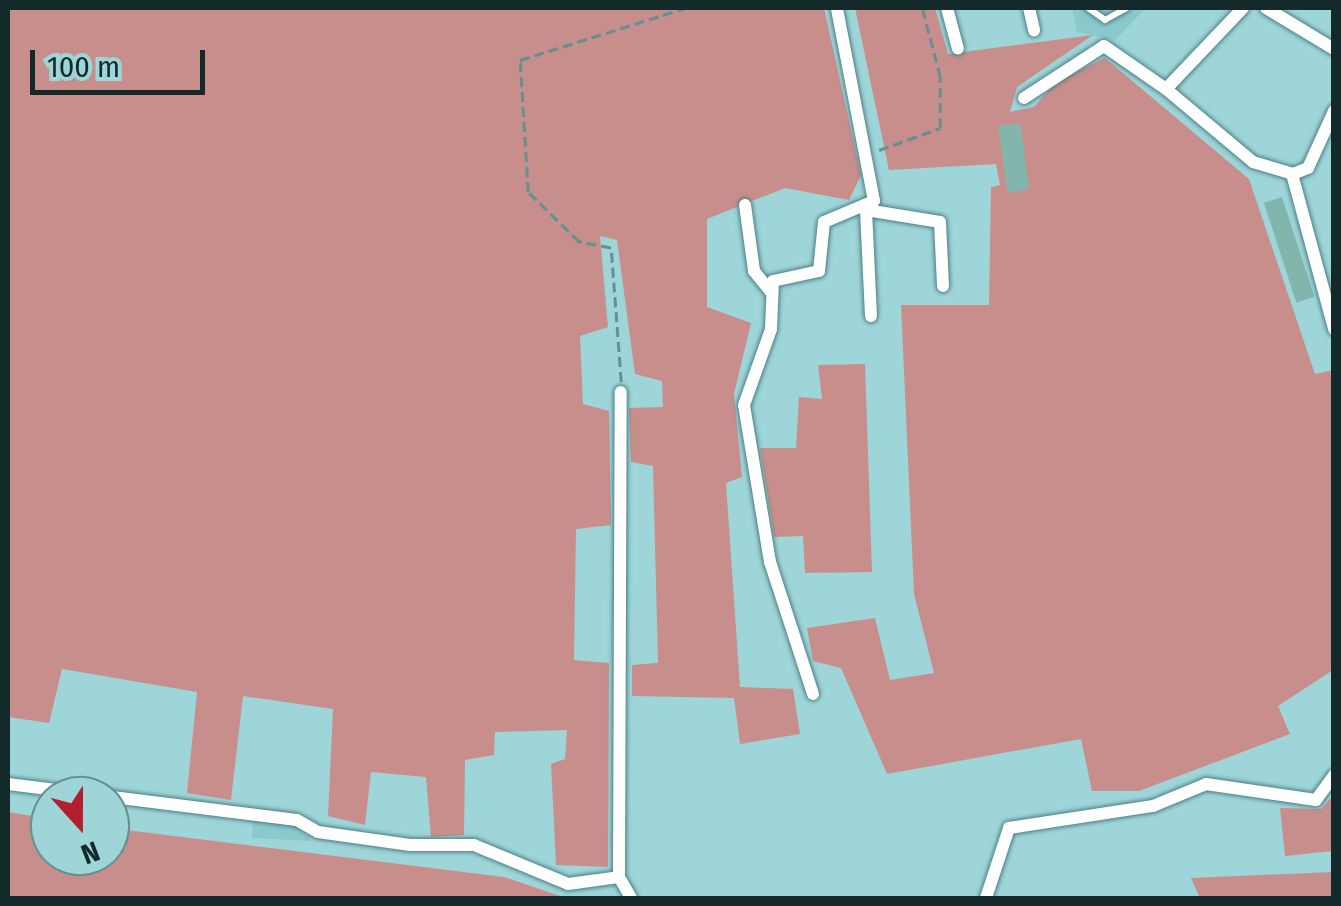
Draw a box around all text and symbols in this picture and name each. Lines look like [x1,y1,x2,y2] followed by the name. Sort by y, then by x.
[35,30,210,92] scale bar
[47,49,120,85] text: 100 m
[30,776,130,876] north arrow
[76,834,104,871] text: N

